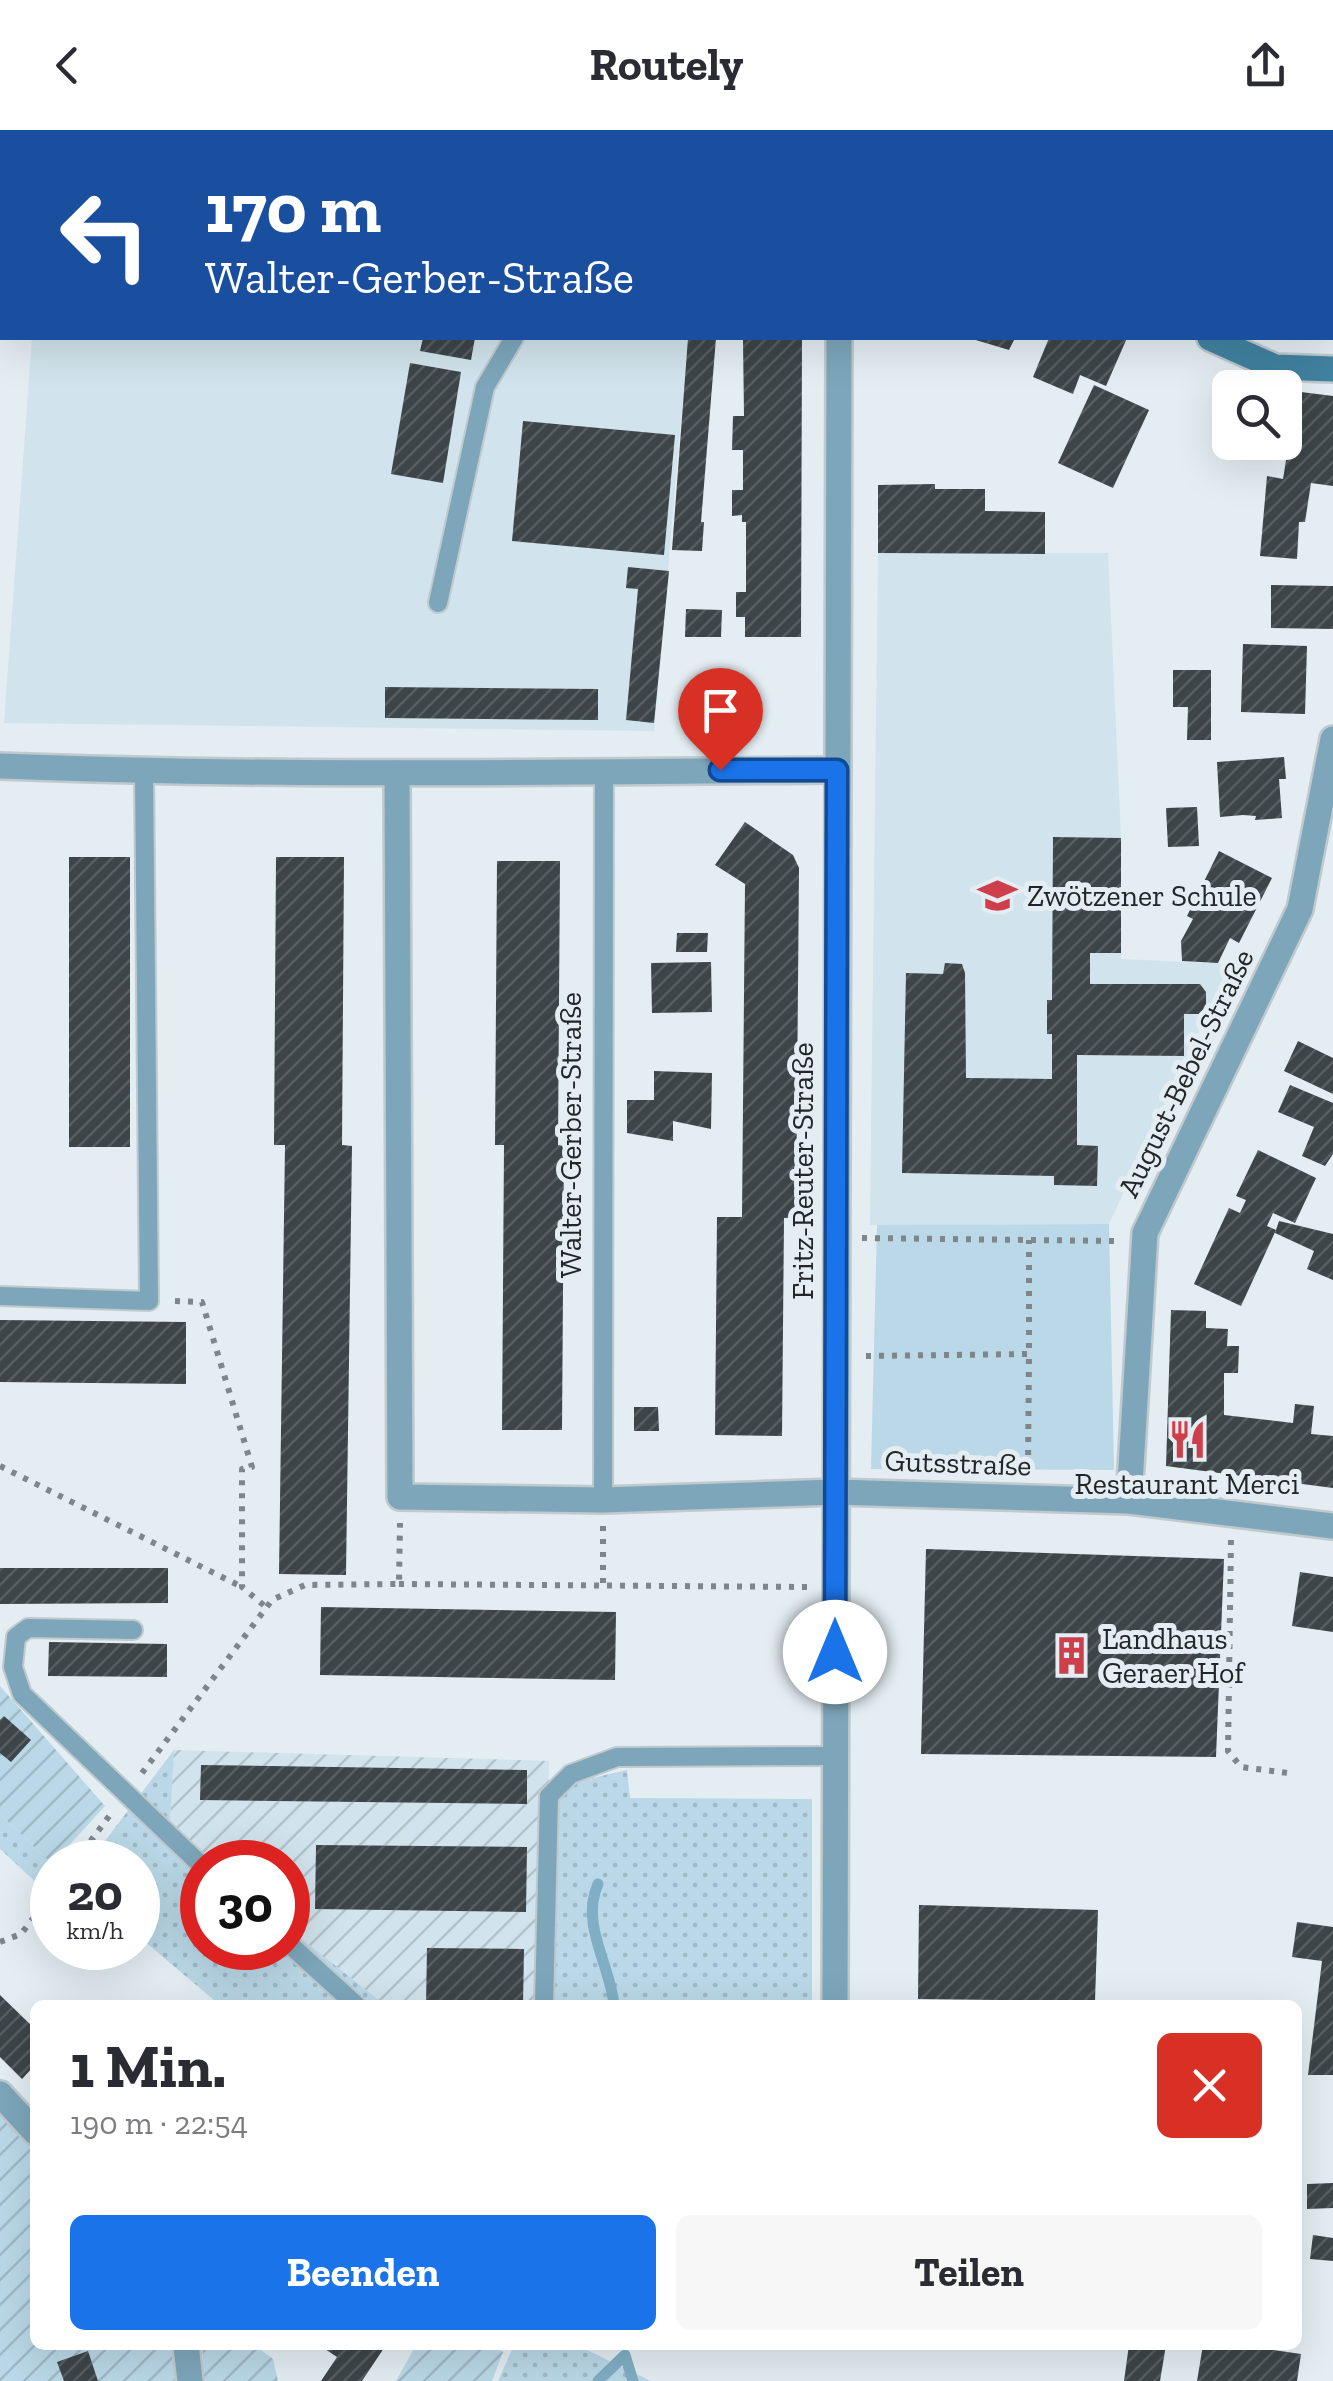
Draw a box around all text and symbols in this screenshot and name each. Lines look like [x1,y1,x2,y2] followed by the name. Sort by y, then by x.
[40,38,95,93] icon: back
[590,38,743,92] text: Routely
[1238,38,1293,93] icon: share
[205,166,381,250] text: 170 m
[40,170,170,300] icon: left
[205,251,634,305] text: Walter-Gerber-Straße
[1212,370,1302,460] map controls
[1212,370,1302,460] button: search
[678,668,763,771] pin
[693,683,748,738] icon: arrive
[976,875,1018,917] school or university icon: Zwötzener Schule
[1027,878,1257,914] place label: Zwötzener Schule
[1110,943,1262,1203] street label: August-Bebel-Straße
[553,992,589,1278] street label: Walter-Gerber-Straße
[785,1042,821,1300] street label: Fritz-Reuter-Straße
[1166,1419,1208,1461] restaurant icon: Restaurant Merci
[884,1442,1032,1484] street label: Gutsstraße
[1075,1466,1299,1502] place label: Restaurant Merci
[783,1600,887,1704] position arrow
[1102,1621,1246,1691] place label: Landhaus Geraer Hof
[1051,1635,1093,1677] building icon: Landhaus Geraer Hof
[180,1840,310,1970] speed limit sign: 30
[67,1863,123,1923] text: 20
[66,1915,124,1945] text: km/h
[70,2030,226,2102] text: 1 Min.
[1157,2033,1262,2138] button: close
[70,2104,248,2142] text: 190 m · 22:54
[70,2215,656,2330] button: Beenden
[676,2215,1262,2330] button: Teilen

